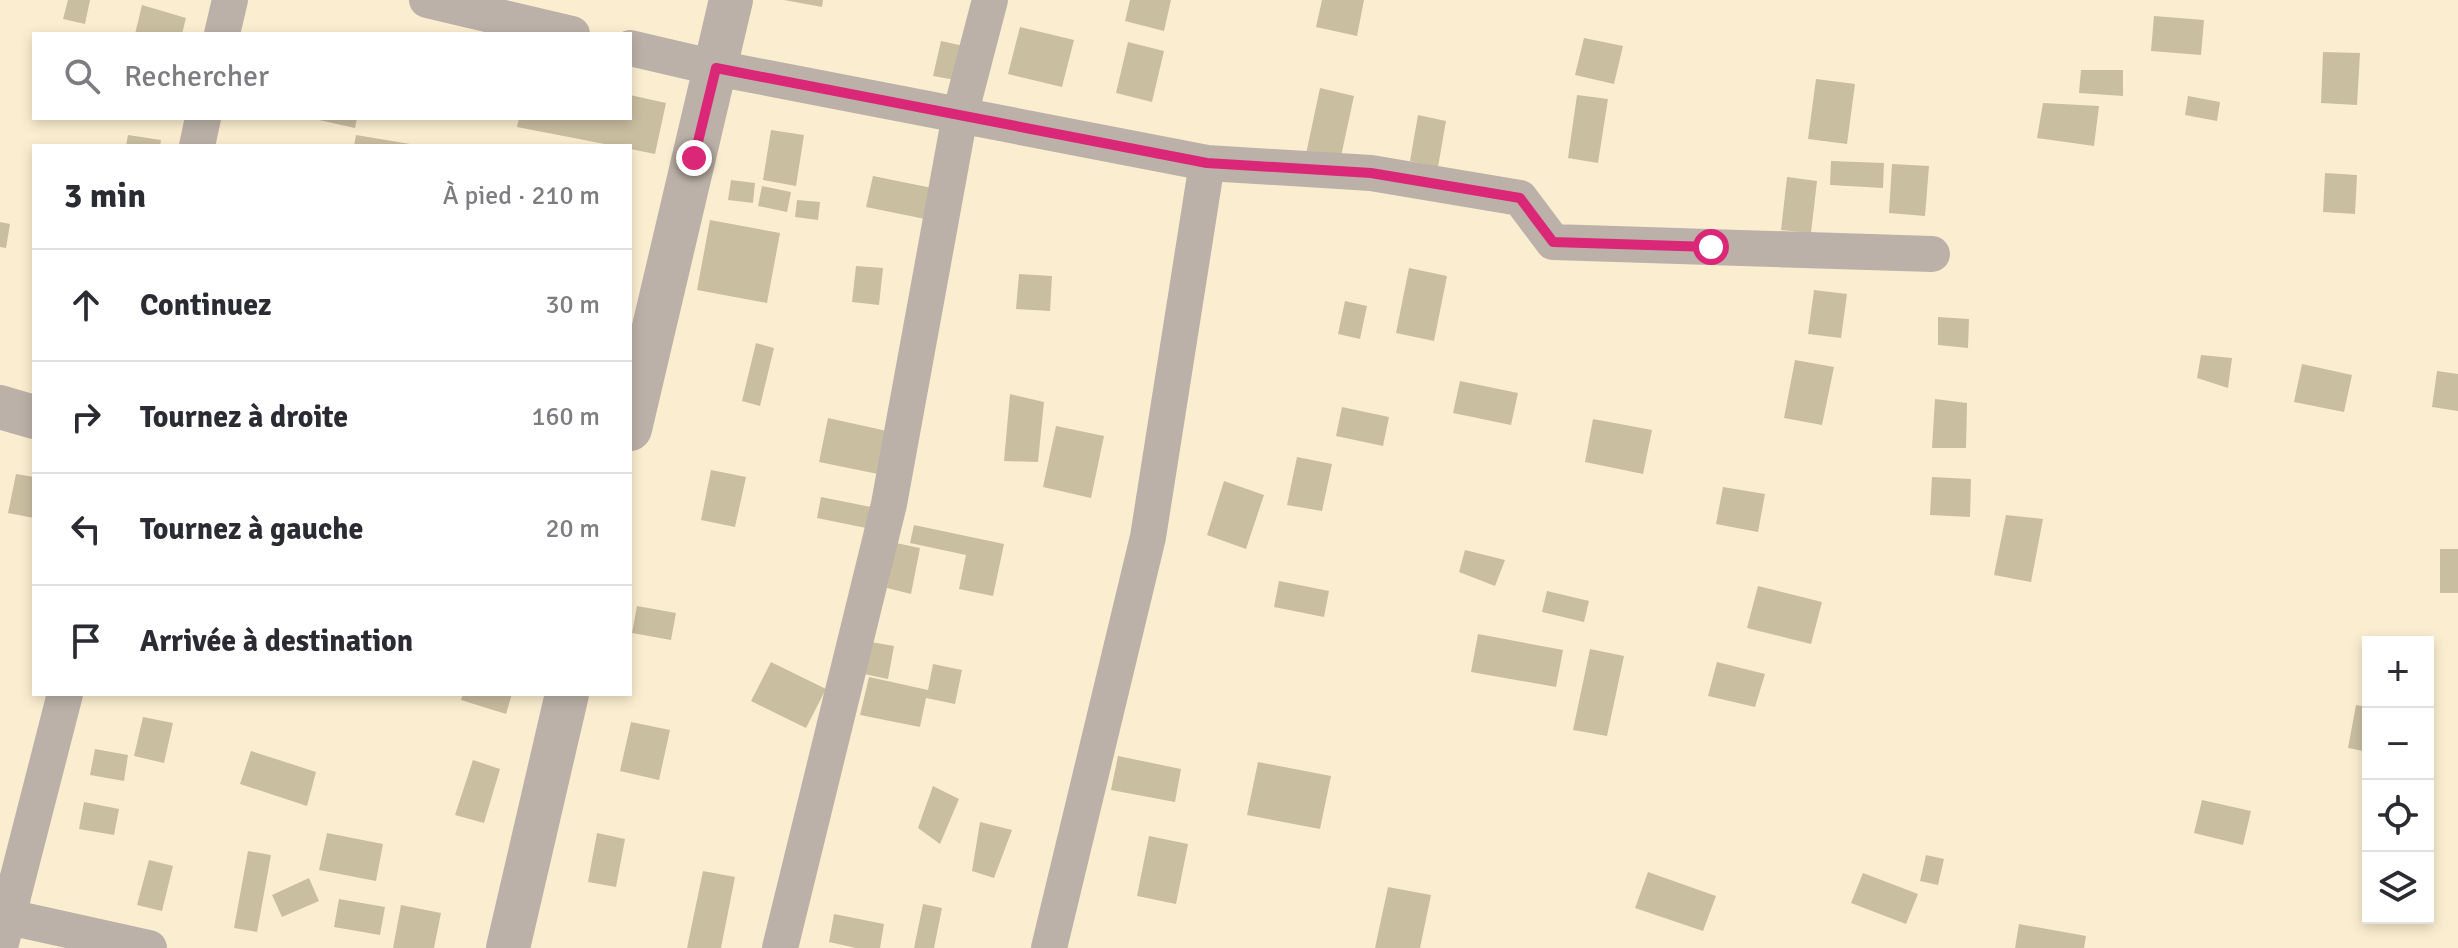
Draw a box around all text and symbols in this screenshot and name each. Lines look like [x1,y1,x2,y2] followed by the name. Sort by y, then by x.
[32,32,632,120] search box
[60,54,104,98] icon: search
[124,58,269,95] text: Rechercher
[676,140,712,176] route end
[64,175,146,217] text: 3 min
[443,180,600,212] text: À pied · 210 m
[1693,229,1729,265] route start
[64,283,108,327] icon: ahead
[140,287,272,324] text: Continuez
[545,289,600,321] text: 30 m
[64,395,108,439] icon: right
[140,399,348,436] text: Tournez à droite
[531,401,600,433] text: 160 m
[64,507,108,551] icon: left
[140,511,363,548] text: Tournez à gauche
[545,513,600,545] text: 20 m
[64,619,108,663] icon: arrive
[140,623,413,660] text: Arrivée à destination
[2362,636,2434,924] map controls
[2362,636,2434,708] button: +
[2362,708,2434,780] button: −
[2362,780,2434,852] button: locate
[2362,852,2434,924] button: layers

